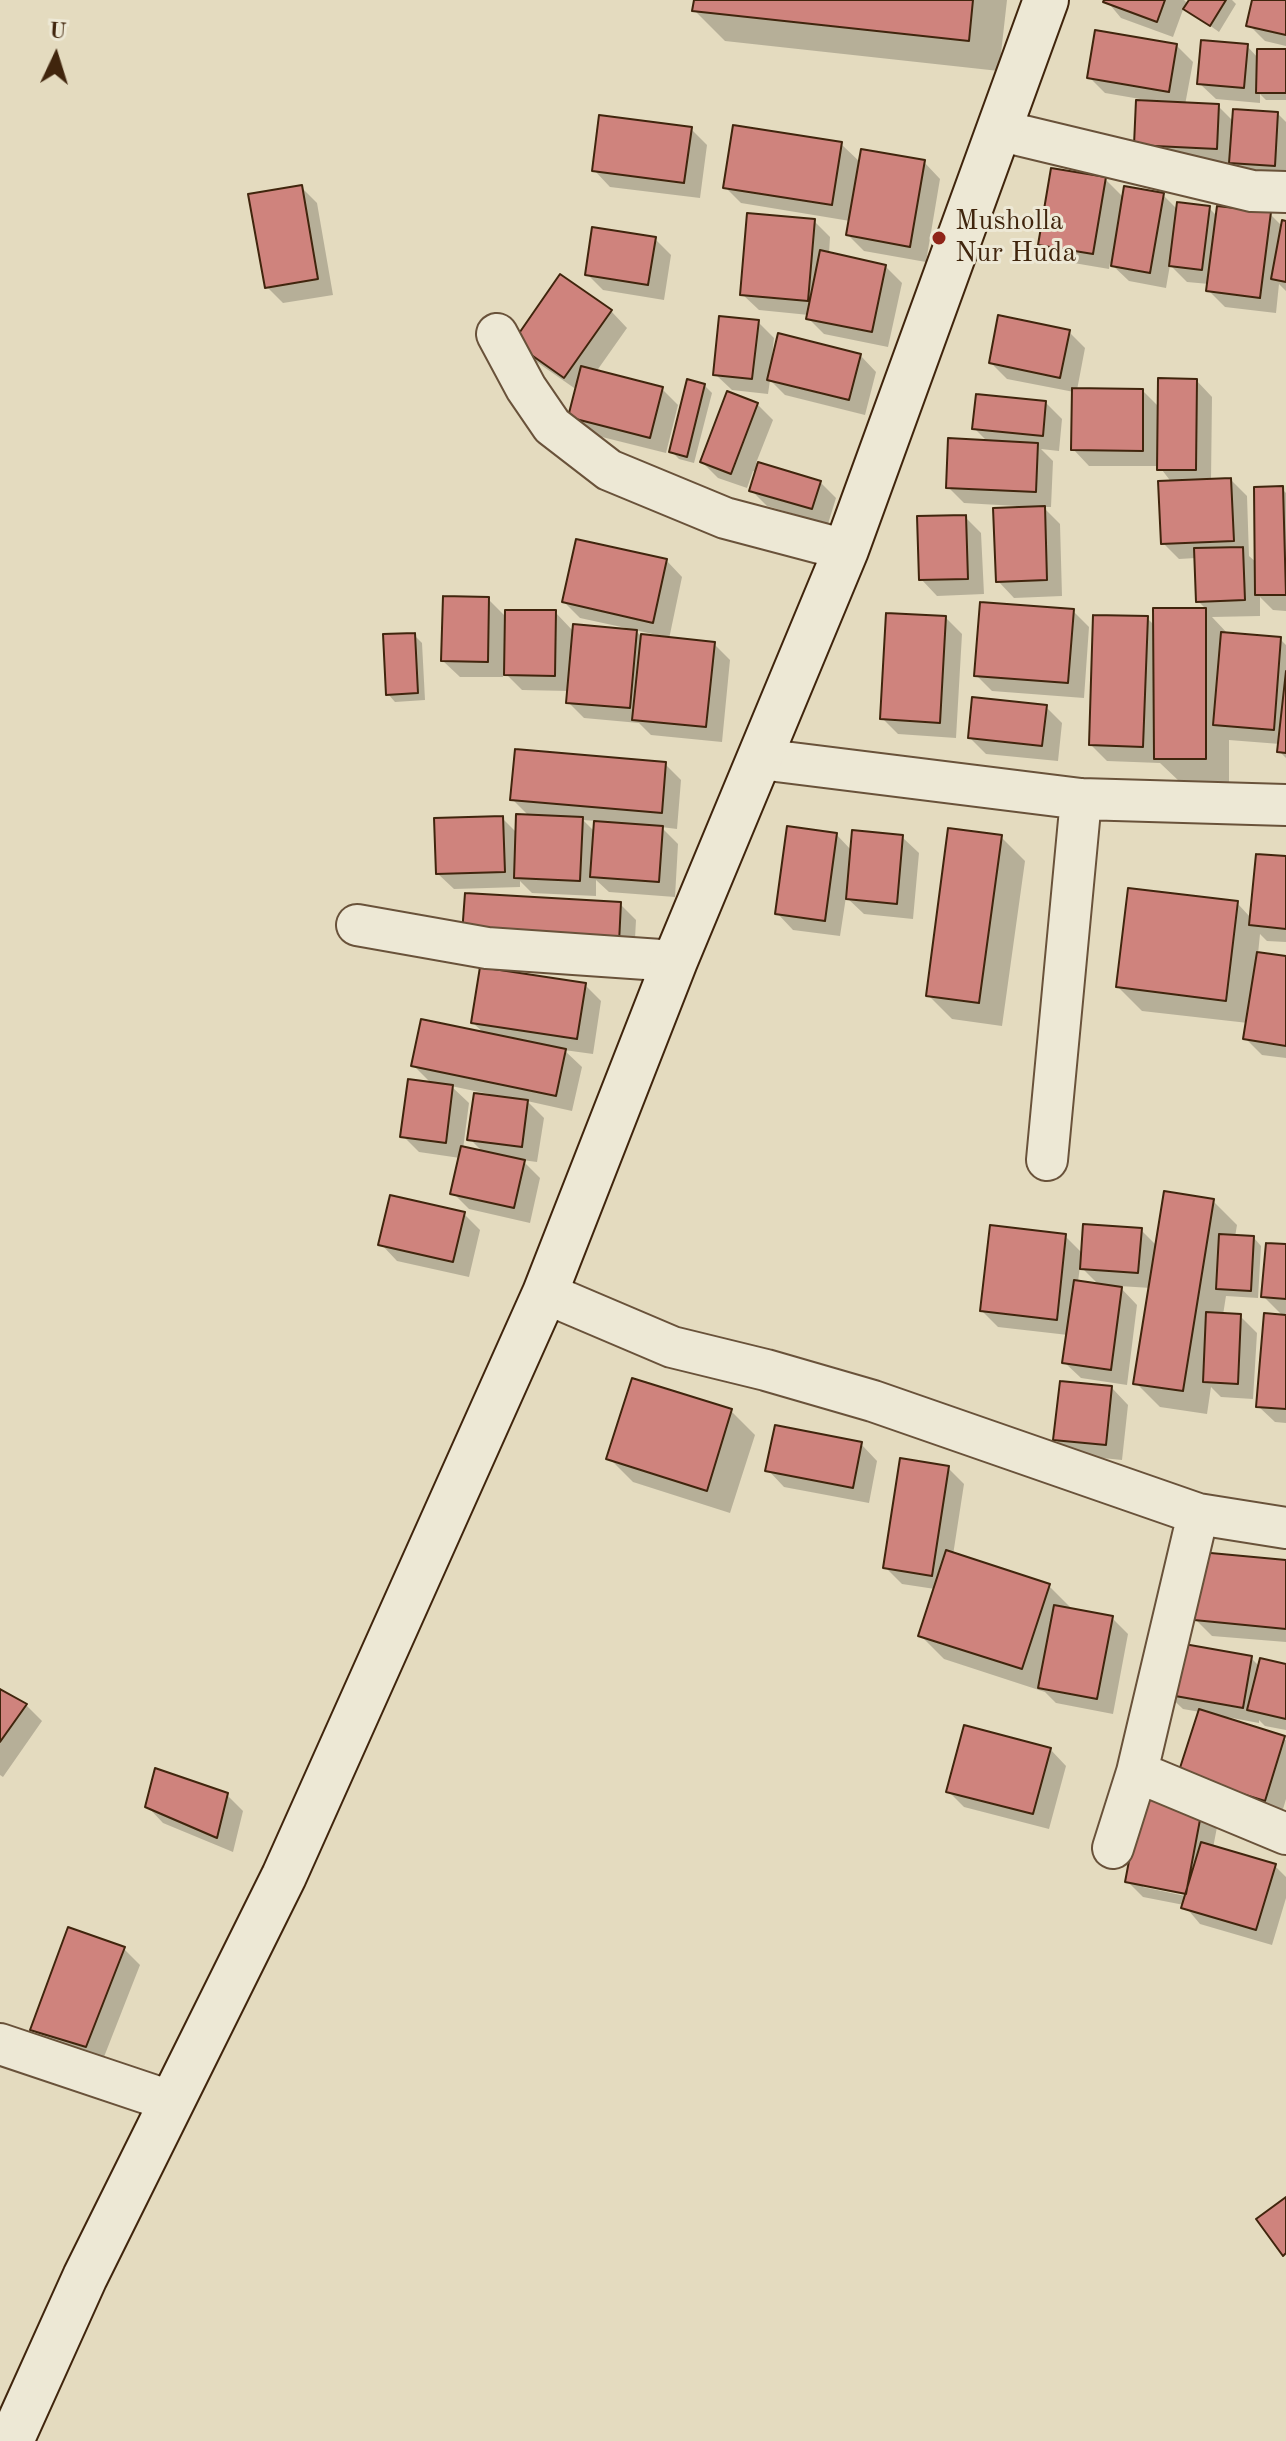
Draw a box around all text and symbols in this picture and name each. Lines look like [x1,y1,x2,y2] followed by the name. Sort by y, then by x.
[16,16,96,96] north arrow
[48,20,67,44] text: U
[955,205,1076,271] place label: Musholla Nur Huda
[930,229,948,247] marker: Musholla Nur Huda

